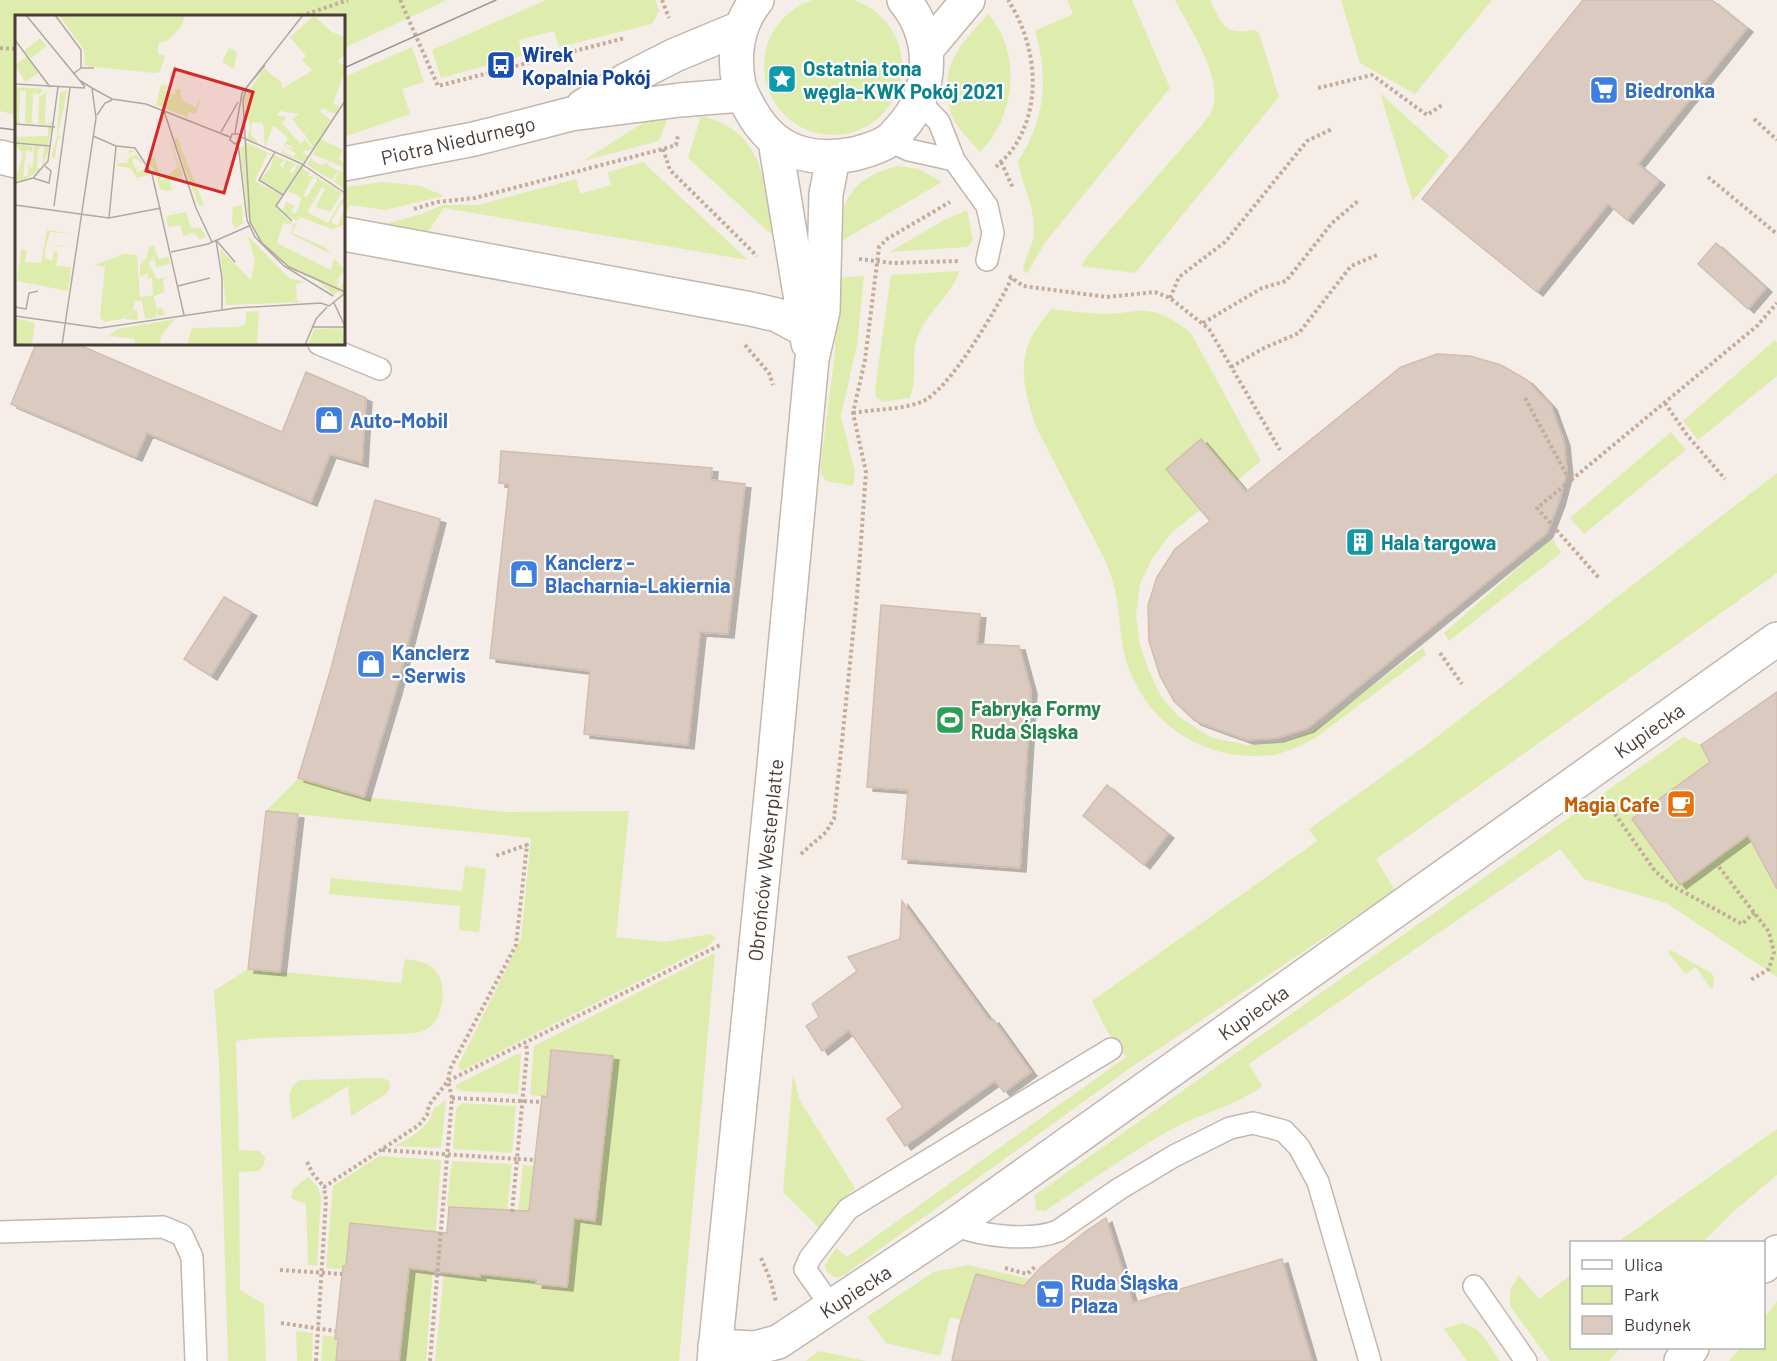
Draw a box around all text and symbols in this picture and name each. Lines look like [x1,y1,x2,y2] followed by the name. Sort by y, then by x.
[15,15,345,345] inset map
[522,42,651,89] place label: Wirek Kopalnia Pokój
[485,49,517,81] bus stop icon: Wirek Kopalnia Pokój
[803,56,1003,103] place label: Ostatnia tona węgla-KWK Pokój 2021
[766,63,798,95] place icon: Ostatnia tona węgla-KWK Pokój 2021
[1588,74,1620,106] supermarket icon: Biedronka
[1625,78,1715,102] place label: Biedronka
[379,111,537,169] street label: Piotra Niedurnego
[313,404,345,436] shop icon: Auto-Mobil
[350,408,448,432] place label: Auto-Mobil
[1344,526,1376,558] building icon: Hala targowa
[1381,530,1496,554] place label: Hala targowa
[545,550,730,597] place label: Kanclerz - Blacharnia-Lakiernia
[508,558,540,590] shop icon: Kanclerz - Blacharnia-Lakiernia
[392,640,470,687] place label: Kanclerz - Serwis
[355,648,387,680] shop icon: Kanclerz - Serwis
[971,696,1101,743] place label: Fabryka Formy Ruda Śląska
[1609,697,1689,763] street label: Kupiecka
[934,704,966,736] sports icon: Fabryka Formy Ruda Śląska
[742,758,788,962] street label: Obrońców Westerplatte
[1665,788,1697,820] cafe icon: Magia Cafe
[1564,792,1660,816] place label: Magia Cafe
[1213,979,1293,1045] street label: Kupiecka
[1570,1241,1765,1349] legend
[1624,1253,1663,1275] text: Ulica
[815,1259,895,1323] street label: Kupiecka
[1071,1270,1178,1317] place label: Ruda Śląska Plaza
[1034,1278,1066,1310] supermarket icon: Ruda Śląska Plaza
[1624,1283,1659,1305] text: Park
[1624,1313,1691,1335] text: Budynek

